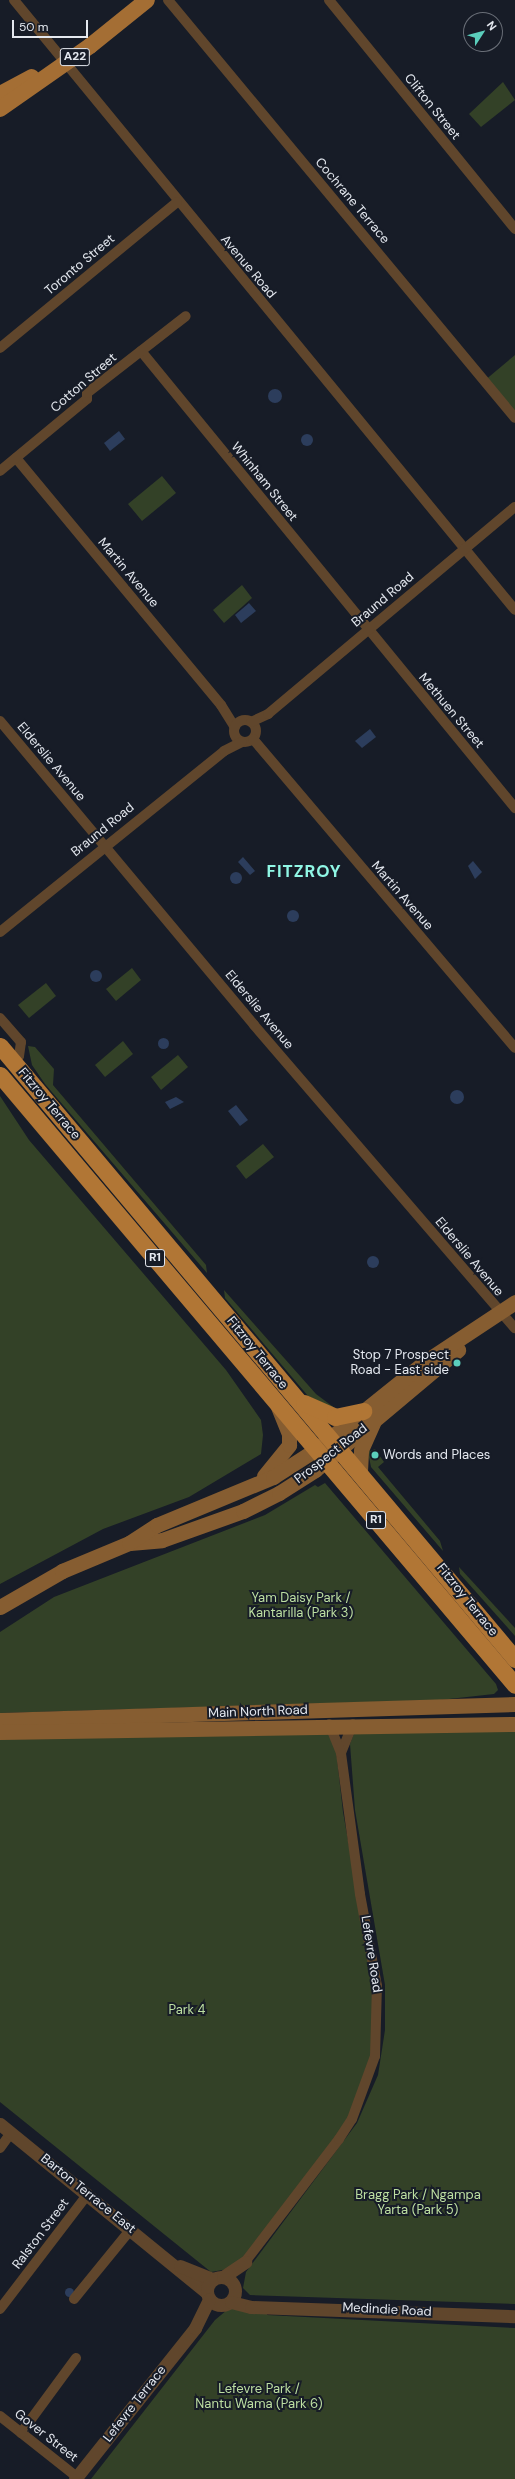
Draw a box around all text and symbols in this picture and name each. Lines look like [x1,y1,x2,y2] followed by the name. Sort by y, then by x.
[14,12,90,38] scale bar
[463,12,503,52] north arrow
[484,18,500,33] text: N
[19,19,48,35] text: 50 m
[59,47,91,67] road number: A22
[401,71,463,143] street label: Clifton Street
[312,155,392,247] street label: Cochrane Terrace
[42,231,118,299] street label: Toronto Street
[217,232,279,302] street label: Avenue Road
[48,350,120,416] street label: Cotton Street
[227,439,301,525] street label: Whinham Street
[94,535,162,611] street label: Martin Avenue
[349,569,417,631] street label: Braund Road
[415,670,487,752] street label: Methuen Street
[13,719,89,805] street label: Elderslie Avenue
[68,800,138,860] street label: Braund Road
[368,858,436,934] street label: Martin Avenue
[266,862,342,882] district label: FITZROY
[221,967,297,1053] street label: Elderslie Avenue
[15,1065,83,1143] street label: Fitzroy Terrace
[431,1214,507,1300] street label: Elderslie Avenue
[145,1248,165,1268] road number: R1
[223,1314,291,1392] street label: Fitzroy Terrace
[350,1348,449,1379] place label: Stop 7 Prospect Road - East side
[452,1358,462,1368] marker: Stop 7 Prospect Road - East side
[292,1421,370,1487] street label: Prospect Road
[383,1447,490,1463] place label: Words and Places
[370,1450,380,1460] marker: Words and Places
[366,1510,386,1530] road number: R1
[433,1561,501,1639] street label: Fitzroy Terrace
[249,1591,353,1622] park label: Yam Daisy Park / Kantarilla (Park 3)
[208,1702,308,1722] street label: Main North Road
[357,1914,385,1994] street label: Lefevre Road
[168,2002,206,2018] park label: Park 4
[37,2151,139,2237] street label: Barton Terrace East
[355,2188,481,2219] park label: Bragg Park / Ngampa Yarta (Park 5)
[9,2196,73,2272] street label: Ralston Street
[342,2300,432,2320] street label: Medindie Road
[100,2363,170,2445] street label: Lefevre Terrace
[195,2382,323,2413] park label: Lefevre Park / Nantu Wama (Park 6)
[11,2406,81,2466] street label: Gover Street

